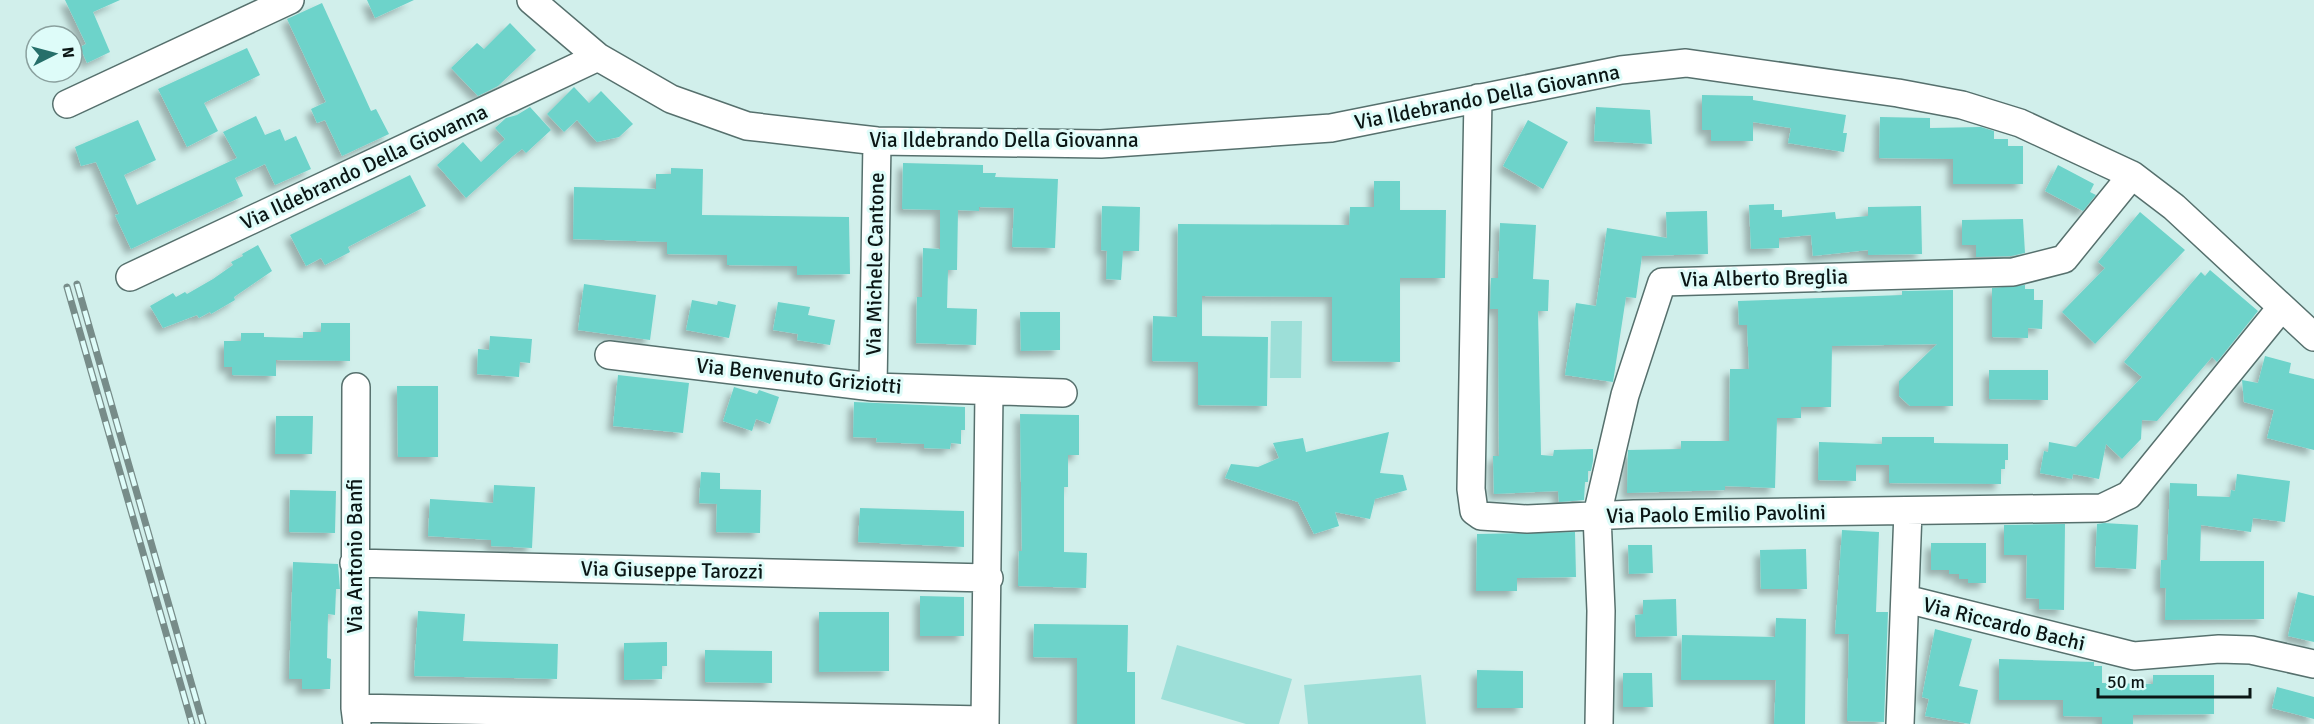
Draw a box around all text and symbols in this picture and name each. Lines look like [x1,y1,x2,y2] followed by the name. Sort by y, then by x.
[24,24,84,84] north arrow
[57,46,78,59] text: N
[1352,59,1622,135] street label: Via Ildebrando Della Giovanna
[236,98,492,236] street label: Via Ildebrando Della Giovanna
[869,127,1139,153] street label: Via Ildebrando Della Giovanna
[860,172,890,356] street label: Via Michele Cantone
[1680,264,1848,292] street label: Via Alberto Breglia
[695,352,903,400] street label: Via Benvenuto Griziotti
[342,478,368,634] street label: Via Antonio Banfi
[1606,499,1826,529] street label: Via Paolo Emilio Pavolini
[580,555,764,585] street label: Via Giuseppe Tarozzi
[1920,591,2088,657] street label: Via Riccardo Bachi
[2098,661,2250,699] scale bar
[2107,671,2145,693] text: 50 m

